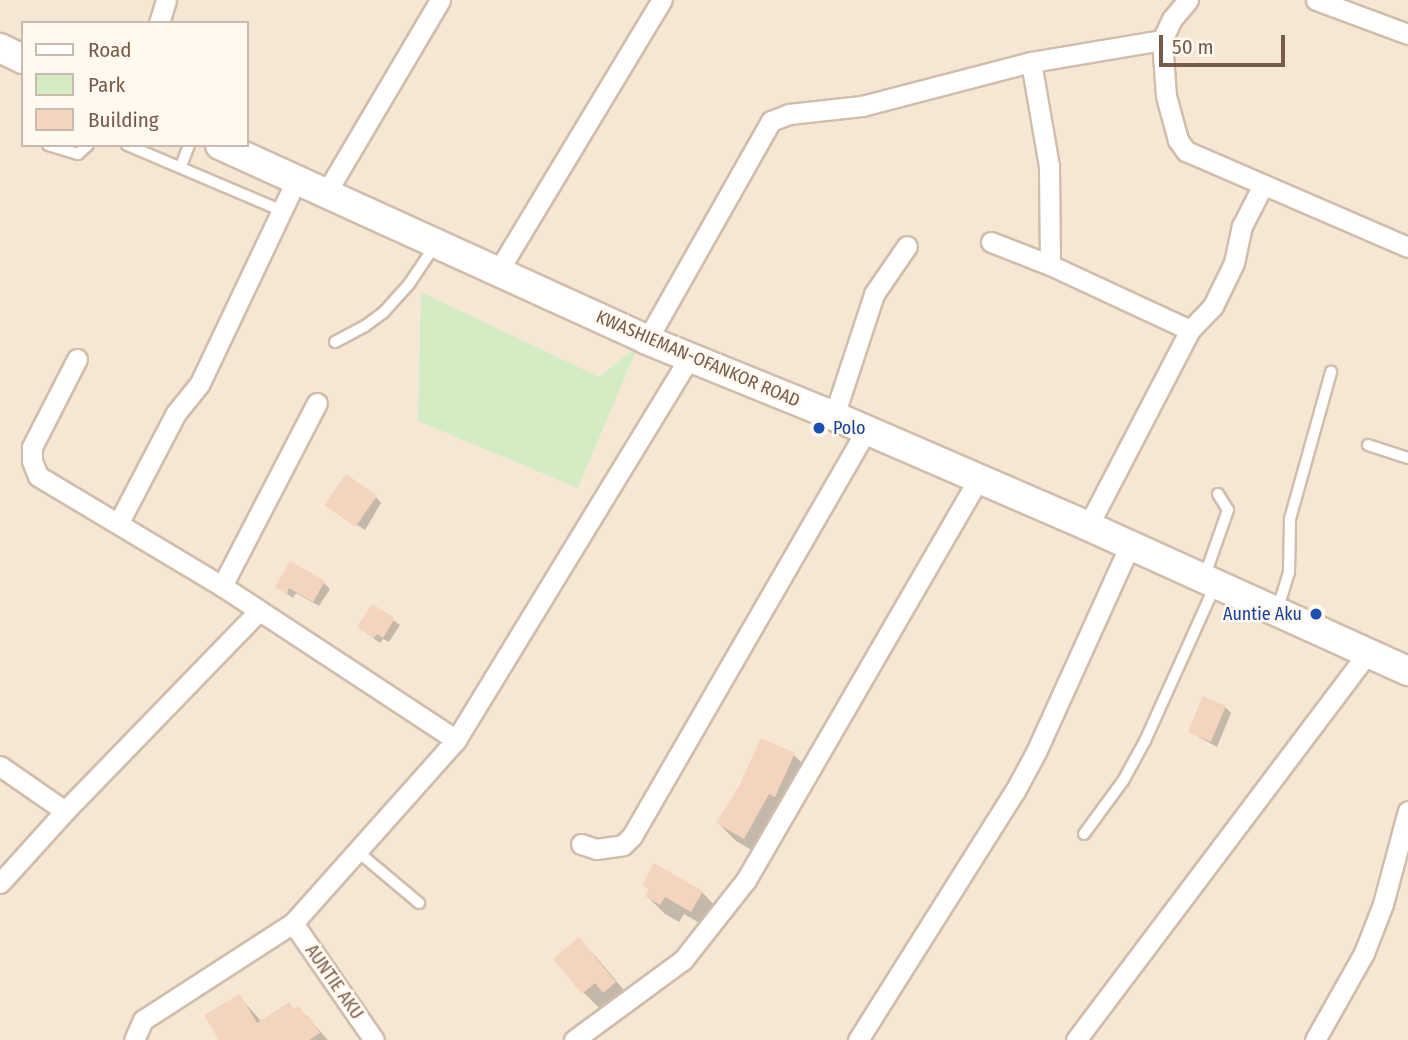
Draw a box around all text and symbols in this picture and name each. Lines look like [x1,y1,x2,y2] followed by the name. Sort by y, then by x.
[21,21,248,147] legend
[1163,21,1289,65] scale bar
[1172,34,1214,60] text: 50 m
[88,37,132,63] text: Road
[88,72,125,98] text: Park
[88,107,159,133] text: Building
[593,306,803,412] street label: KWASHIEMAN-OFANKOR ROAD
[833,417,865,439] place label: Polo
[811,420,827,436] marker: Polo
[1223,603,1302,625] place label: Auntie Aku
[1308,606,1324,622] marker: Auntie Aku
[300,941,368,1023] street label: AUNTIE AKU

